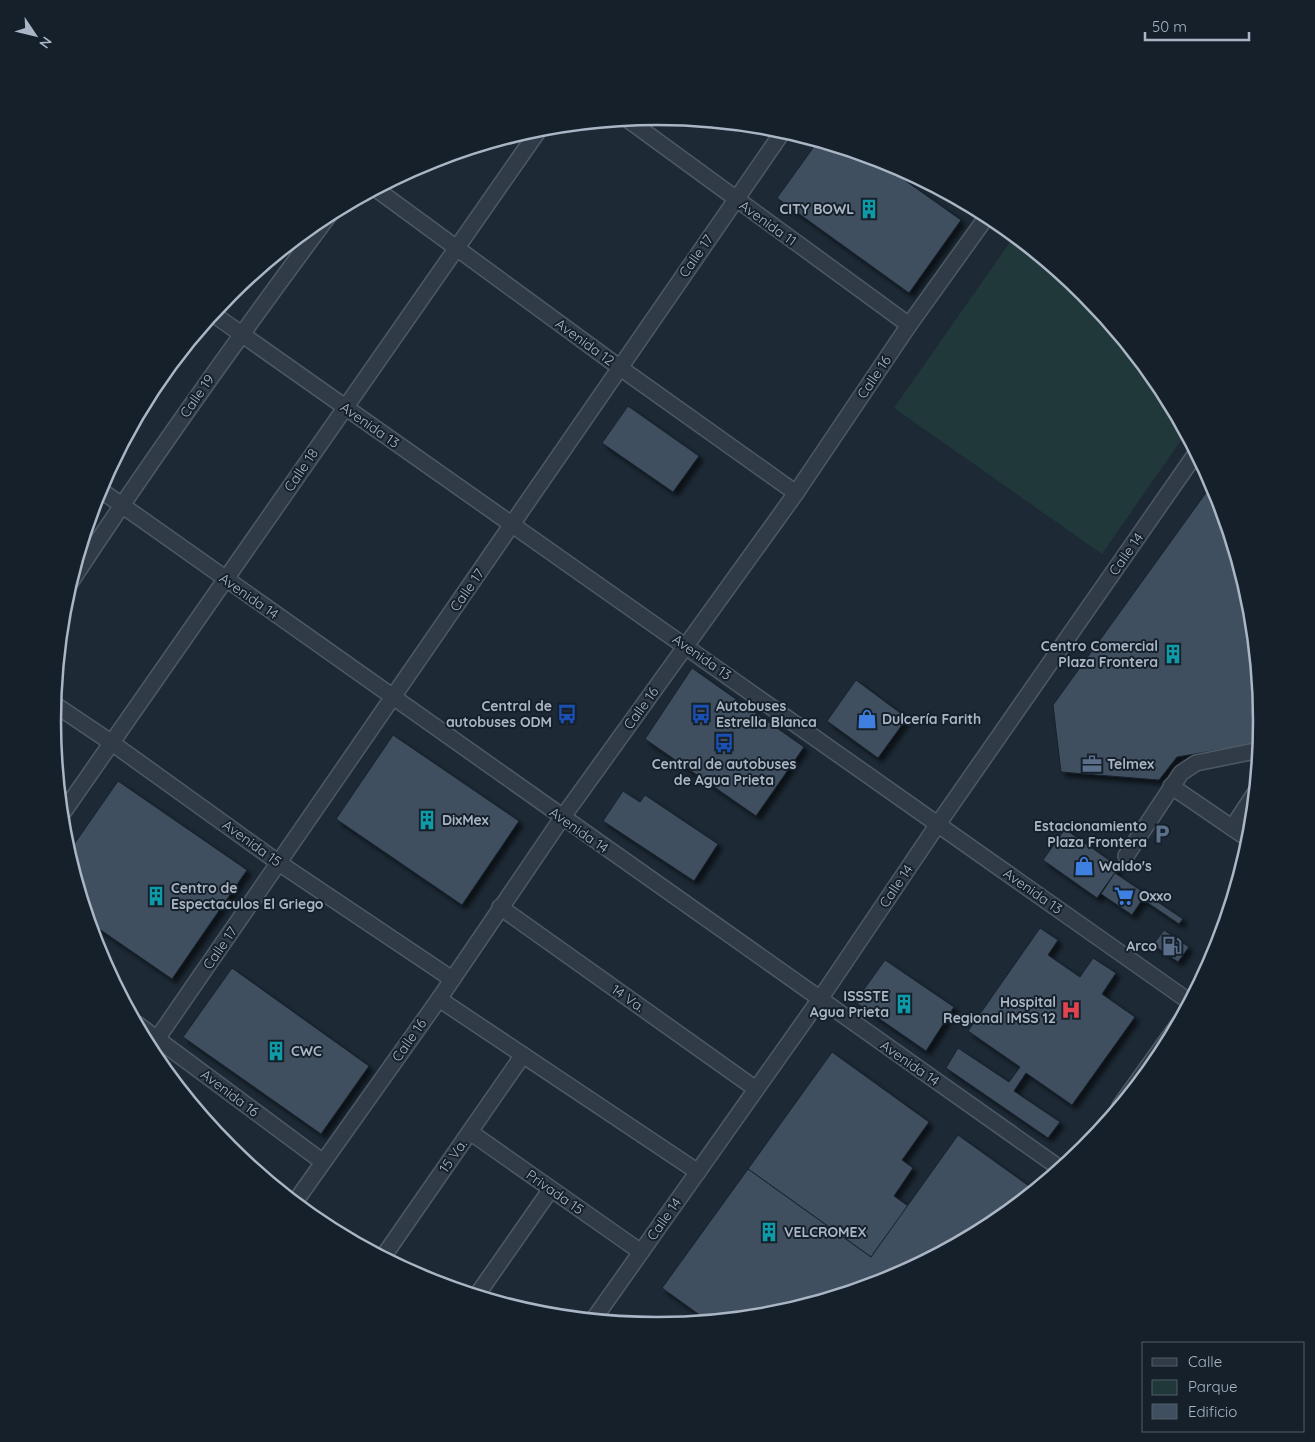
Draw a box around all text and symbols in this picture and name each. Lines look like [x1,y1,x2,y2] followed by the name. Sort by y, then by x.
[10,10,60,60] north arrow
[1145,10,1249,42] scale bar
[1152,17,1187,36] text: 50 m
[35,33,56,52] text: N
[736,196,800,250] street label: Avenida 11
[858,198,880,220] building icon: CITY BOWL
[779,200,854,218] place label: CITY BOWL
[675,231,717,281] street label: Calle 17
[552,315,618,370] street label: Avenida 12
[853,352,895,402] street label: Calle 16
[176,371,218,421] street label: Calle 19
[337,398,403,452] street label: Avenida 13
[280,445,322,495] street label: Calle 18
[1105,529,1147,579] street label: Calle 14
[446,565,488,615] street label: Calle 17
[216,569,282,623] street label: Avenida 14
[669,630,735,684] street label: Avenida 13
[1041,637,1158,671] place label: Centro Comercial Plaza Frontera
[1162,643,1184,665] building icon: Centro Comercial Plaza Frontera
[620,683,663,733] street label: Calle 16
[446,697,552,731] place label: Central de autobuses ODM
[716,697,817,731] place label: Autobuses Estrella Blanca
[556,703,578,725] bus stop icon: Central de autobuses ODM
[690,703,712,725] bus stop icon: Autobuses Estrella Blanca
[856,708,878,730] shop icon: Dulcería Farith
[882,710,981,728] place label: Dulcería Farith
[713,732,735,754] bus stop icon: Central de autobuses de Agua Prieta
[1081,753,1103,775] office icon: Telmex
[652,755,797,789] place label: Central de autobuses de Agua Prieta
[1107,755,1154,773] place label: Telmex
[546,803,612,857] street label: Avenida 14
[416,809,438,831] building icon: DixMex
[442,811,489,829] place label: DixMex
[219,816,285,870] street label: Avenida 15
[1034,817,1147,851] place label: Estacionamiento Plaza Frontera
[1151,823,1173,845] parking icon: Estacionamiento Plaza Frontera
[1073,855,1095,877] shop icon: Waldo's
[1099,857,1152,875] place label: Waldo's
[875,861,917,911] street label: Calle 14
[1000,864,1066,918] street label: Avenida 13
[171,879,324,913] place label: Centro de Espectaculos El Griego
[145,885,167,907] building icon: Centro de Espectaculos El Griego
[1113,885,1135,907] supermarket icon: Oxxo
[1139,887,1172,905] place label: Oxxo
[199,923,241,973] street label: Calle 17
[1161,935,1183,957] fuel station icon: Arco
[1126,937,1157,955] place label: Arco
[608,980,648,1016] street label: 14 Va.
[810,987,889,1021] place label: ISSSTE Agua Prieta
[893,993,915,1015] building icon: ISSSTE Agua Prieta
[943,993,1056,1027] place label: Hospital Regional IMSS 12
[1060,999,1082,1021] hospital icon: Hospital Regional IMSS 12
[388,1015,431,1065] street label: Calle 16
[877,1036,943,1090] street label: Avenida 14
[265,1040,287,1062] building icon: CWC
[291,1042,322,1060] place label: CWC
[197,1065,263,1121] street label: Avenida 16
[435,1136,471,1176] street label: 15 Va.
[523,1166,587,1218] street label: Privada 15
[643,1194,685,1244] street label: Calle 14
[758,1221,780,1243] building icon: VELCROMEX
[784,1223,867,1241] place label: VELCROMEX
[1142,1342,1305,1432] legend
[1188,1352,1222,1371] text: Calle
[1188,1377,1238,1396] text: Parque
[1188,1402,1237,1421] text: Edificio

